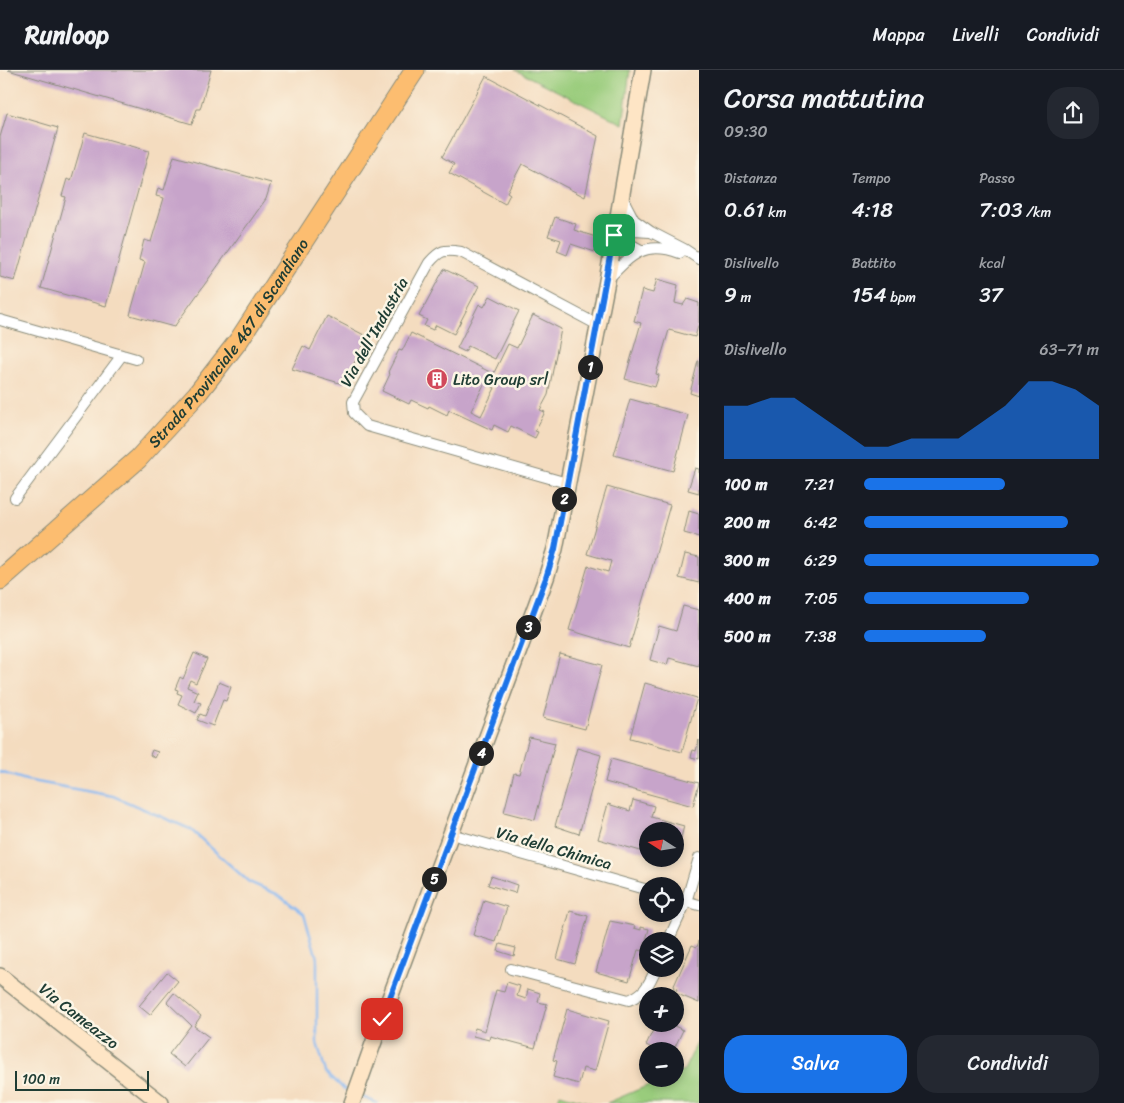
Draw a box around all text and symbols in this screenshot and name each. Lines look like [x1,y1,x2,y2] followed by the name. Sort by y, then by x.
[25,14,109,56] text: Runloop
[873,19,925,51] text: Mappa
[953,19,999,51] text: Livelli
[1027,19,1099,51] text: Condividi
[724,73,924,122] text: Corsa mattutina
[1047,87,1099,139] button: share
[724,117,768,146] text: 09:30
[724,166,777,191] text: Distanza
[852,166,891,191] text: Tempo
[979,166,1015,191] text: Passo
[724,191,765,229] text: 0.61
[852,191,893,229] text: 4:18
[979,191,1022,229] text: 7:03
[765,200,786,225] text: km
[1022,200,1051,225] text: /km
[593,214,635,256] pin
[600,221,628,249] icon: arrive
[140,232,316,455] street label: Strada Provinciale 467 di Scandiano
[724,251,779,276] text: Dislivello
[852,251,896,276] text: Battito
[979,251,1005,276] text: kcal
[332,272,416,392] street label: Via dell'Industria
[724,276,737,314] text: 9
[852,276,887,314] text: 154
[979,276,1003,314] text: 37
[737,285,751,310] text: m
[887,285,916,310] text: bpm
[724,335,787,364] text: Dislivello
[1040,335,1099,364] text: 63–71 m
[578,354,602,380] pin: 1
[587,355,594,380] text: 1
[453,365,549,394] place label: Lito Group srl
[425,367,449,391] building icon: Lito Group srl
[724,470,768,499] text: 100 m
[804,470,834,499] text: 7:21
[552,486,576,512] pin: 2
[560,487,569,512] text: 2
[724,508,770,537] text: 200 m
[804,508,837,537] text: 6:42
[724,546,769,575] text: 300 m
[804,546,837,575] text: 6:29
[724,584,771,613] text: 400 m
[804,584,838,613] text: 7:05
[516,614,540,640] pin: 3
[525,615,532,640] text: 3
[724,622,770,651] text: 500 m
[804,622,836,651] text: 7:38
[468,740,494,766] pin: 4
[477,741,486,766] text: 4
[493,818,615,878] street label: Via della Chimica
[639,822,684,868] north arrow
[639,822,684,1087] map controls
[422,866,446,892] pin: 5
[430,867,439,892] text: 5
[639,877,684,922] button: locate
[639,932,684,977] button: layers
[32,975,126,1057] street label: Via Cameazzo
[639,987,684,1032] button: +
[361,998,403,1040] pin
[368,1005,396,1033] icon: check
[724,1035,907,1093] button: Salva
[917,1035,1099,1093] button: Condividi
[639,1042,684,1087] button: −
[22,1067,60,1092] text: 100 m
[15,1068,149,1091] scale bar

